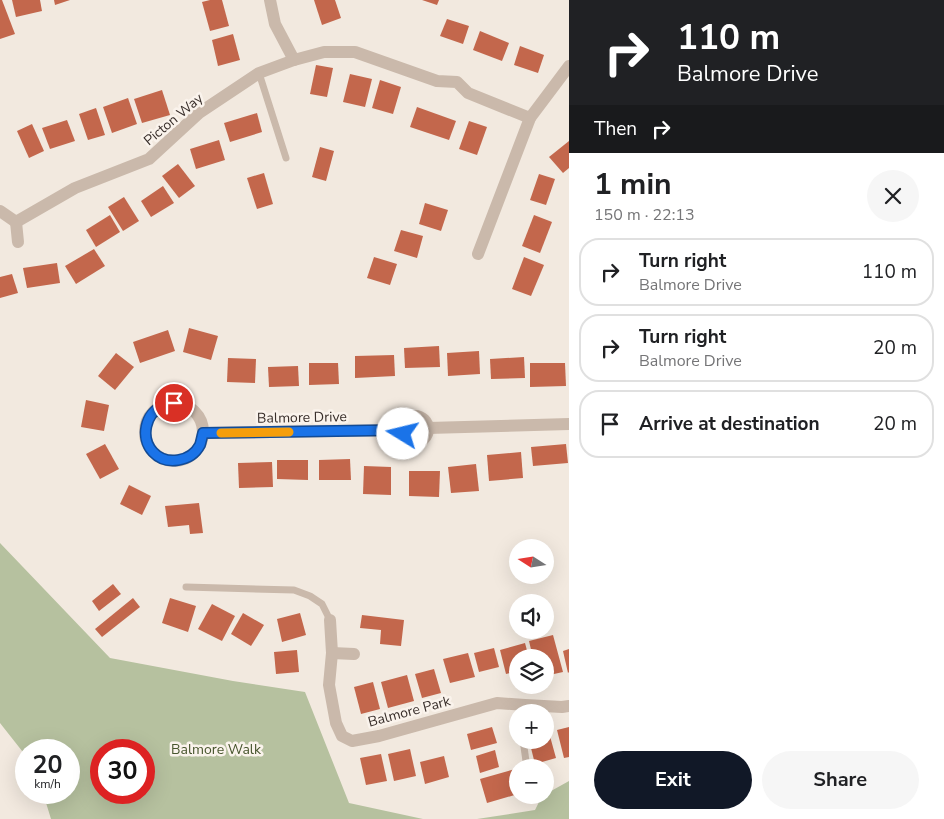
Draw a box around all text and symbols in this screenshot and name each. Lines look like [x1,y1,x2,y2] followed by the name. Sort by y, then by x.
[677,14,780,61] text: 110 m
[594,20,659,85] icon: right
[677,59,818,89] text: Balmore Drive
[140,88,208,150] street label: Picton Way
[647,115,675,143] icon: right
[594,116,637,142] text: Then
[594,164,672,205] text: 1 min
[867,170,919,222] button: close
[594,204,695,226] text: 150 m · 22:13
[639,248,726,274] text: Turn right
[596,258,624,286] icon: right
[862,259,917,285] text: 110 m
[639,274,742,296] text: Balmore Drive
[639,324,726,350] text: Turn right
[596,334,624,362] icon: right
[873,335,917,361] text: 20 m
[639,350,742,372] text: Balmore Drive
[153,382,195,424] pin
[160,389,188,417] icon: arrive
[257,407,347,428] street label: Balmore Drive
[376,407,428,459] position arrow
[596,410,624,438] icon: arrive
[639,411,820,437] text: Arrive at destination
[873,411,917,437] text: 20 m
[509,539,554,584] north arrow
[509,539,554,804] map controls
[509,594,554,639] button: sound
[509,649,554,694] button: layers
[366,691,453,732] street label: Balmore Park
[509,704,554,749] button: +
[90,739,155,804] speed limit sign: 30
[171,740,262,759] park label: Balmore Walk
[32,748,63,782] text: 20
[594,751,752,809] button: Exit
[762,751,919,809] button: Share
[509,759,554,804] button: −
[34,776,61,792] text: km/h

